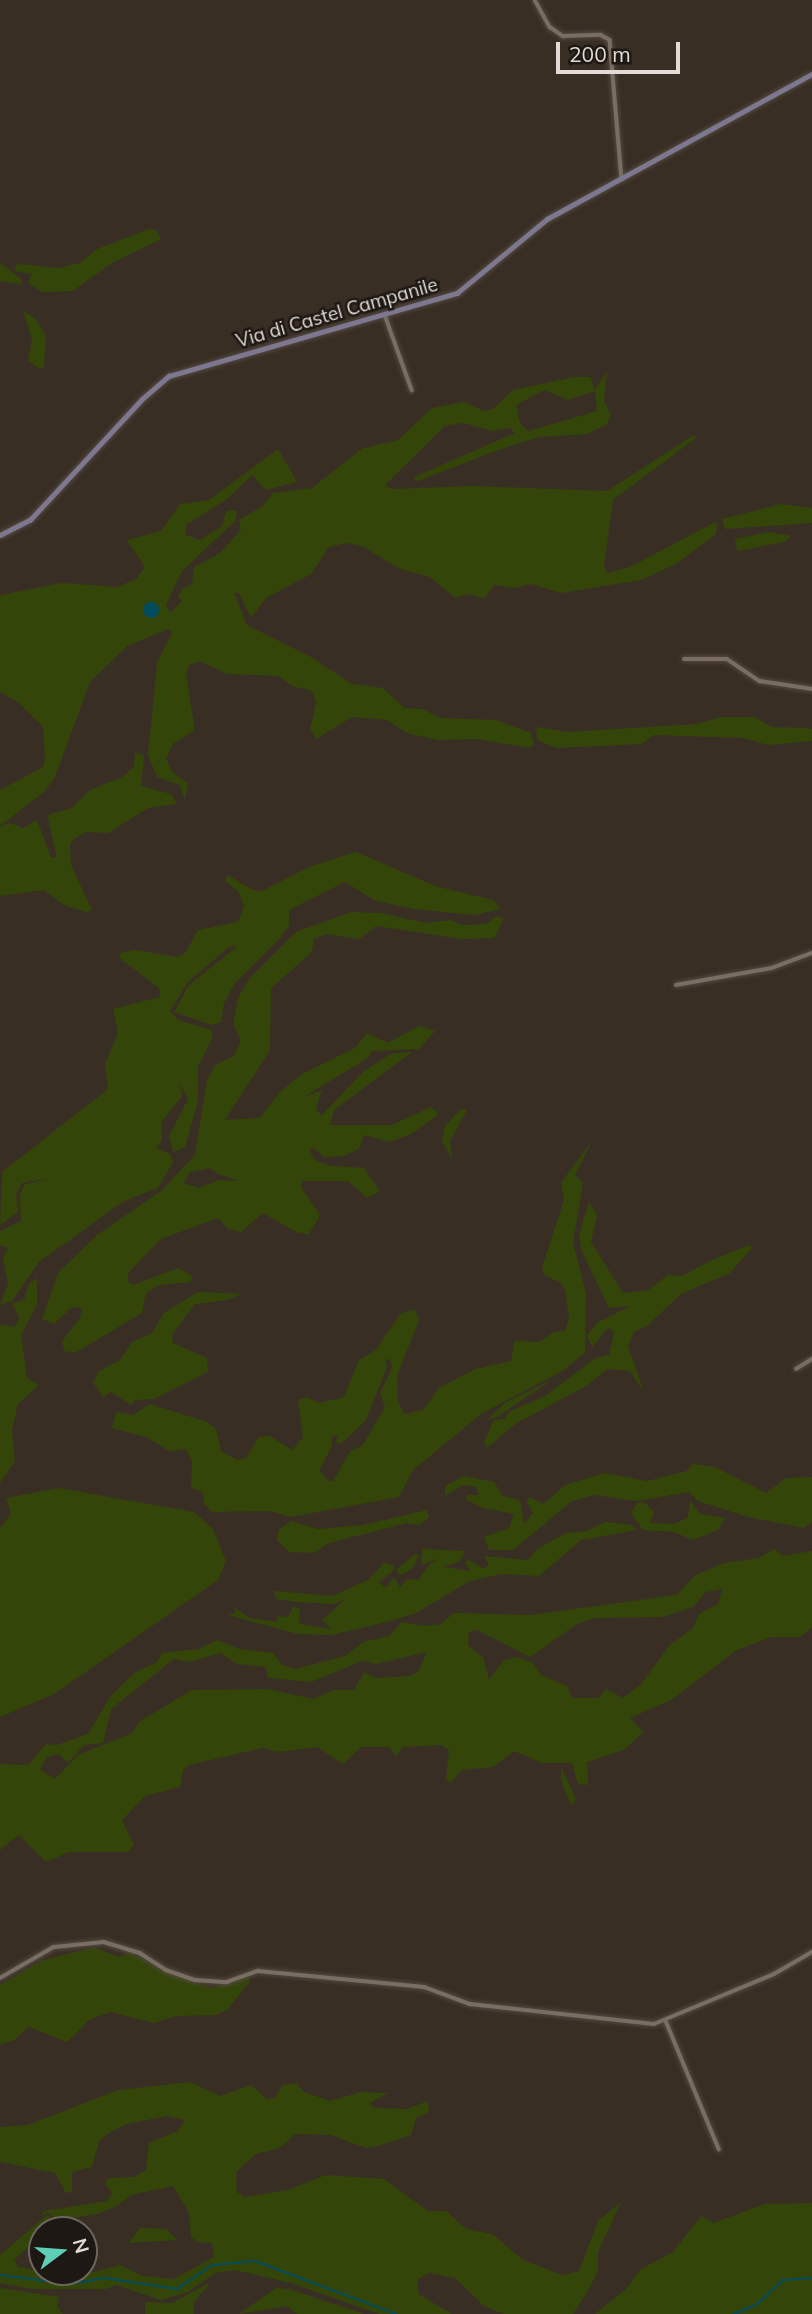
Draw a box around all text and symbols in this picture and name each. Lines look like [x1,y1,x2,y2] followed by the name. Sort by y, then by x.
[560,28,684,72] scale bar
[569,41,631,67] text: 200 m
[233,273,441,353] street label: Via di Castel Campanile
[28,2216,98,2286] north arrow
[68,2236,95,2256] text: N

